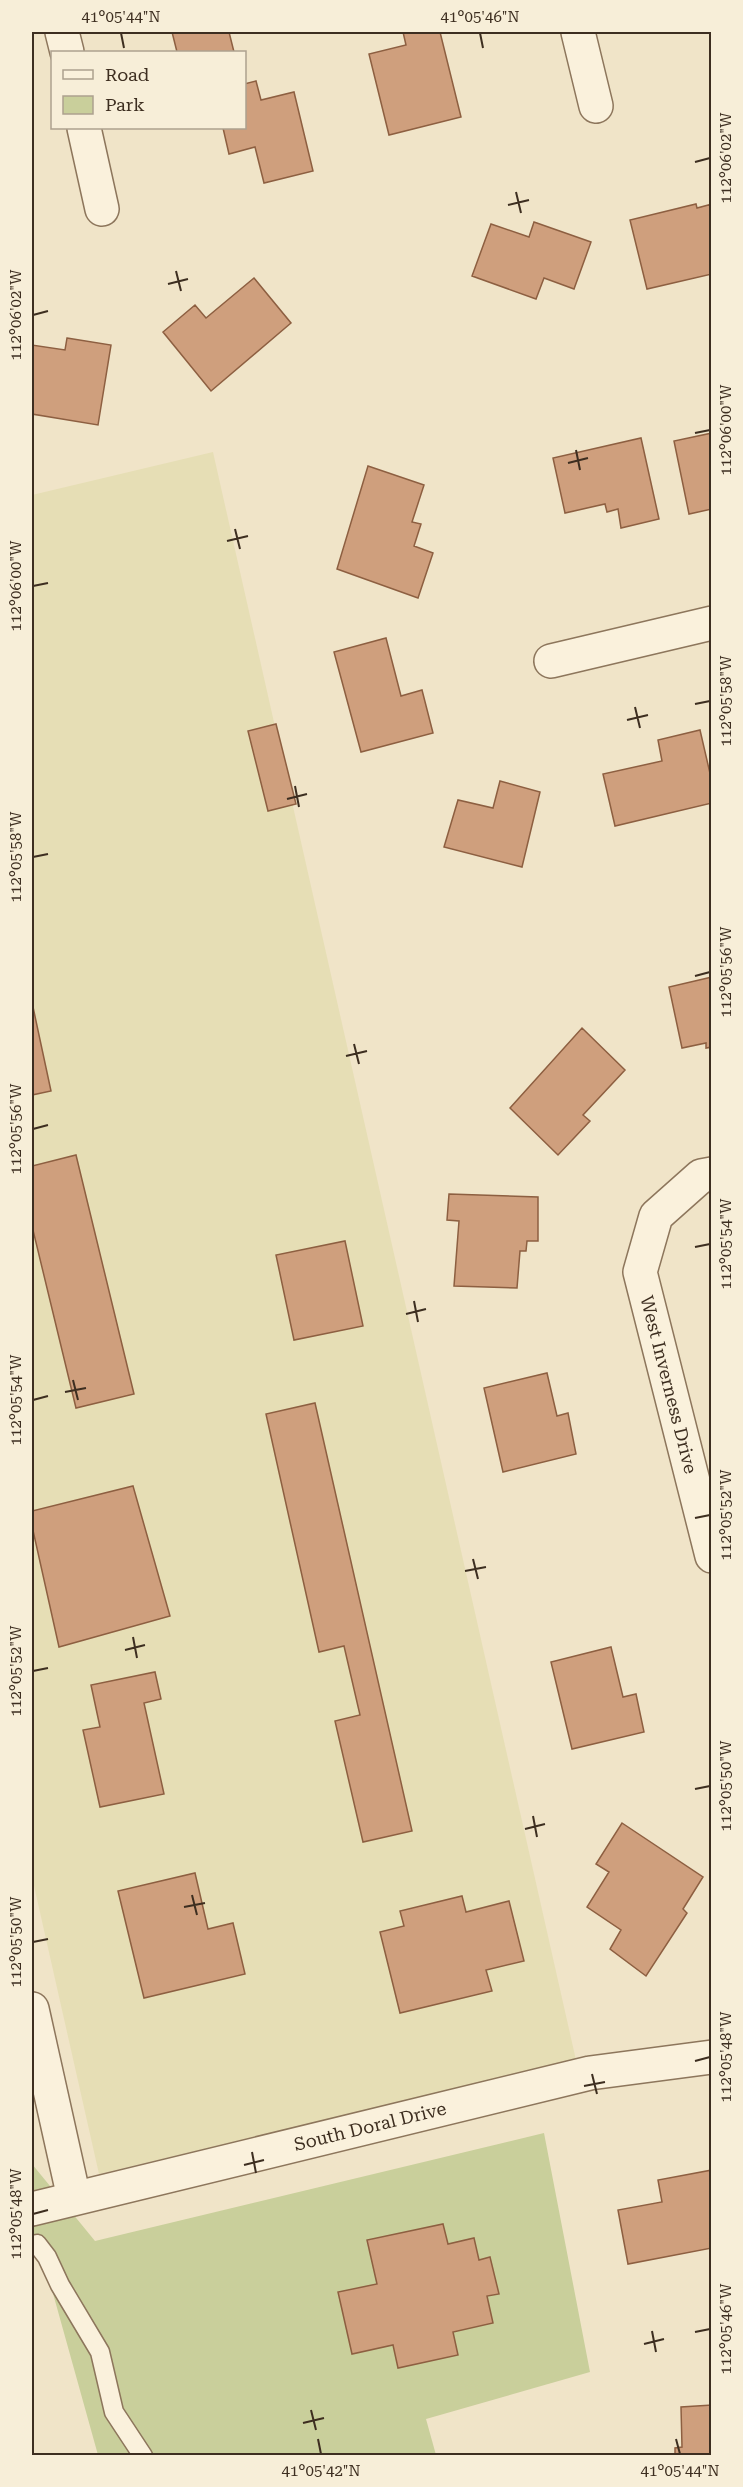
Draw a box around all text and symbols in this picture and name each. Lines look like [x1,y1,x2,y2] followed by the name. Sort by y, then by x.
[81,8,161,26] text: 41°05'44"N
[440,8,520,26] text: 41°05'46"N
[51,51,246,129] legend
[105,64,150,85] text: Road
[105,94,145,115] text: Park
[717,112,735,203] text: 112°06'02"W
[7,269,25,360] text: 112°06'02"W
[717,384,735,475] text: 112°06'00"W
[7,540,25,631] text: 112°06'00"W
[717,655,735,746] text: 112°05'58"W
[7,811,25,902] text: 112°05'58"W
[717,926,735,1017] text: 112°05'56"W
[7,1083,25,1174] text: 112°05'56"W
[717,1198,735,1289] text: 112°05'54"W
[636,1293,702,1476] street label: West Inverness Drive
[7,1354,25,1445] text: 112°05'54"W
[717,1469,735,1560] text: 112°05'52"W
[7,1625,25,1716] text: 112°05'52"W
[717,1740,735,1831] text: 112°05'50"W
[7,1896,25,1987] text: 112°05'50"W
[717,2011,735,2102] text: 112°05'48"W
[292,2097,448,2155] street label: South Doral Drive
[7,2168,25,2259] text: 112°05'48"W
[717,2283,735,2374] text: 112°05'46"W
[281,2462,361,2480] text: 41°05'42"N
[640,2462,720,2480] text: 41°05'44"N

